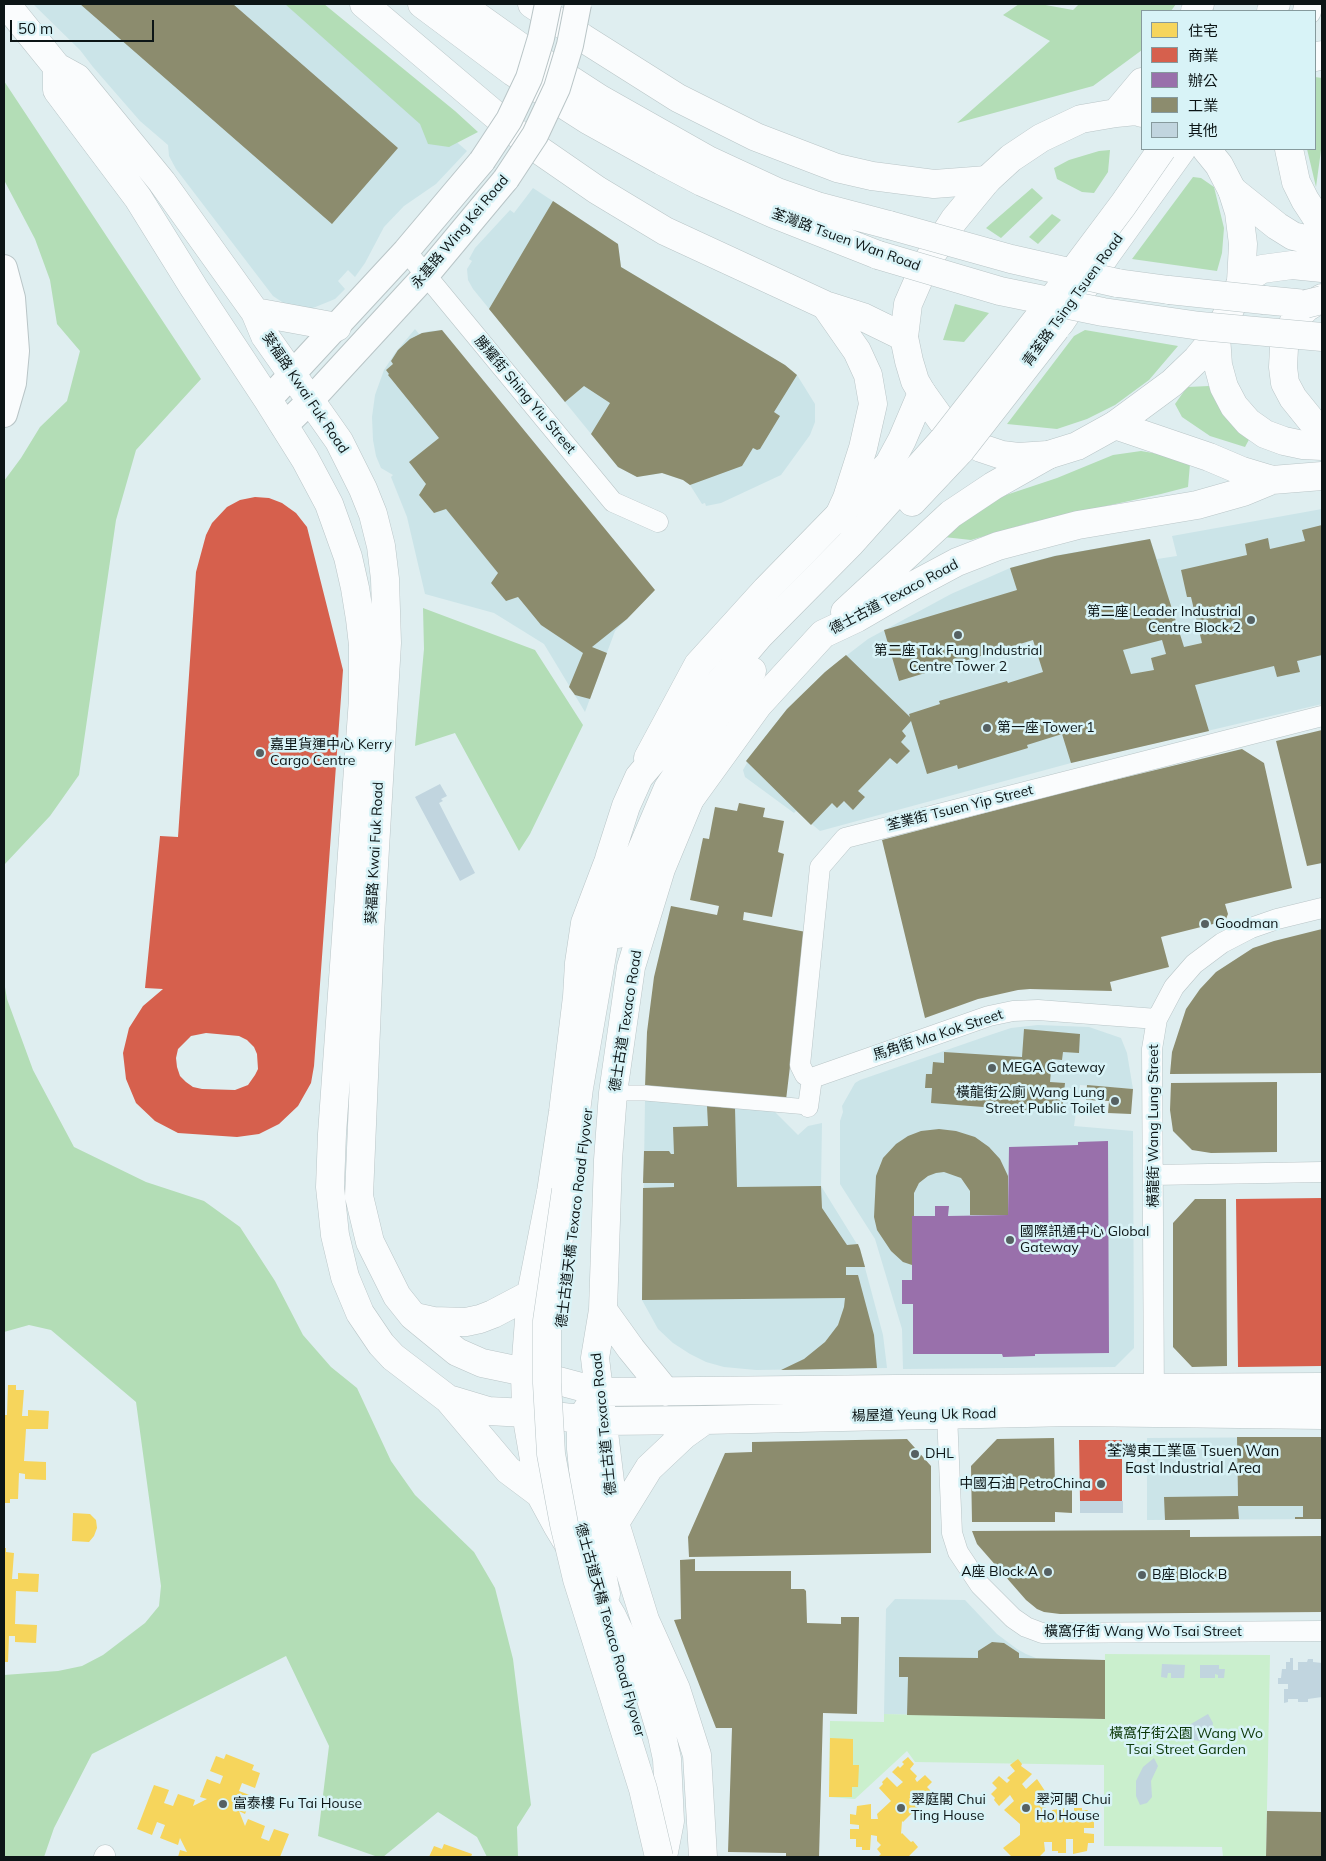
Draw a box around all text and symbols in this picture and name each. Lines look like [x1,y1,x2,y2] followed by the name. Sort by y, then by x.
[12,10,156,42] scale bar
[1141,10,1316,150] legend
[18,19,53,38] text: 50 m
[1188,21,1218,40] text: 住宅
[1188,46,1218,65] text: 商業
[1188,71,1218,90] text: 辦公
[1188,96,1218,115] text: 工業
[1188,121,1218,140] text: 其他
[408,172,512,292] street label: 永基路 Wing Kei Road
[769,205,923,275] street label: 荃灣路 Tsuen Wan Road
[1019,230,1127,370] street label: 青荃路 Tsing Tsuen Road
[258,329,352,457] street label: 葵福路 Kwai Fuk Road
[471,333,579,457] street label: 勝耀街 Shing Yiu Street
[827,556,961,638] street label: 德士古道 Texaco Road
[1087,604,1241,636] place label: 第二座 Leader Industrial Centre Block 2
[1245,614,1257,626] marker: 第二座 Leader Industrial Centre Block 2
[952,629,964,641] marker: 第二座 Tak Fung Industrial Centre Tower 2
[874,643,1042,676] place label: 第二座 Tak Fung Industrial Centre Tower 2
[997,720,1095,736] place label: 第一座 Tower 1
[981,722,993,734] marker: 第一座 Tower 1
[270,737,392,770] place label: 嘉里貨運中心 Kerry Cargo Centre
[254,747,266,759] marker: 嘉里貨運中心 Kerry Cargo Centre
[363,781,387,925] street label: 葵福路 Kwai Fuk Road
[885,782,1035,834] street label: 荃業街 Tsuen Yip Street
[1215,916,1279,932] place label: Goodman
[1199,918,1211,930] marker: Goodman
[607,949,645,1093] street label: 德士古道 Texaco Road
[871,1006,1005,1064] street label: 馬角街 Ma Kok Street
[1146,1044,1162,1208] street label: 橫龍街 Wang Lung Street
[1002,1060,1105,1076] place label: MEGA Gateway
[986,1062,998,1074] marker: MEGA Gateway
[956,1085,1105,1118] place label: 橫龍街公廁 Wang Lung Street Public Toilet
[1109,1095,1121,1107] marker: 橫龍街公廁 Wang Lung Street Public Toilet
[553,1107,597,1329] street label: 德士古道天橋 Texaco Road Flyover
[1020,1224,1149,1256] place label: 國際訊通中心 Global Gateway
[1004,1234,1016,1246] marker: 國際訊通中心 Global Gateway
[588,1352,620,1496] street label: 德士古道 Texaco Road
[852,1405,996,1425] street label: 楊屋道 Yeung Uk Road
[1107,1442,1279,1477] district label: 荃灣東工業區 Tsuen Wan East Industrial Area
[925,1446,954,1462] place label: DHL
[909,1448,921,1460] marker: DHL
[959,1476,1091,1492] place label: 中國石油 PetroChina
[1095,1478,1107,1490] marker: 中國石油 PetroChina
[571,1521,649,1739] street label: 德士古道天橋 Texaco Road Flyover
[961,1564,1038,1580] place label: A座 Block A
[1042,1566,1054,1578] marker: A座 Block A
[1152,1567,1227,1583] place label: B座 Block B
[1136,1569,1148,1581] marker: B座 Block B
[1044,1624,1242,1640] street label: 橫窩仔街 Wang Wo Tsai Street
[1109,1726,1263,1758] park label: 橫窩仔街公園 Wang Wo Tsai Street Garden
[911,1792,986,1824] place label: 翠庭閣 Chui Ting House
[1036,1792,1111,1824] place label: 翠河閣 Chui Ho House
[233,1796,362,1812] place label: 富泰樓 Fu Tai House
[217,1798,229,1810] marker: 富泰樓 Fu Tai House
[895,1802,907,1814] marker: 翠庭閣 Chui Ting House
[1020,1802,1032,1814] marker: 翠河閣 Chui Ho House

